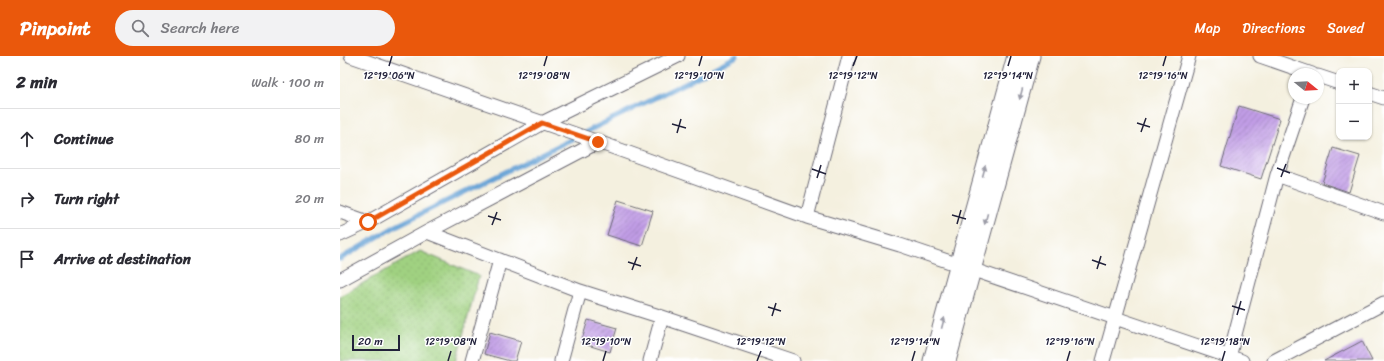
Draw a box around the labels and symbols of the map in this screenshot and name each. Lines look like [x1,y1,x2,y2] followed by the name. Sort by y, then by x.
[363,67,415,85] text: 12°19'06"N
[518,67,570,85] text: 12°19'08"N
[674,67,724,85] text: 12°19'10"N
[828,67,878,85] text: 12°19'12"N
[983,67,1033,85] text: 12°19'14"N
[1138,67,1188,85] text: 12°19'16"N
[1288,68,1324,104] north arrow
[1018,88,1024,100] one-way arrow
[589,133,607,151] route end
[981,165,987,177] one-way arrow
[359,213,377,231] route start
[983,213,989,225] one-way arrow
[940,317,946,330] one-way arrow
[352,333,400,352] scale bar
[425,333,477,351] text: 12°19'08"N
[581,333,631,351] text: 12°19'10"N
[736,333,786,351] text: 12°19'12"N
[890,333,940,351] text: 12°19'14"N
[1045,333,1095,351] text: 12°19'16"N
[1200,333,1250,351] text: 12°19'18"N

